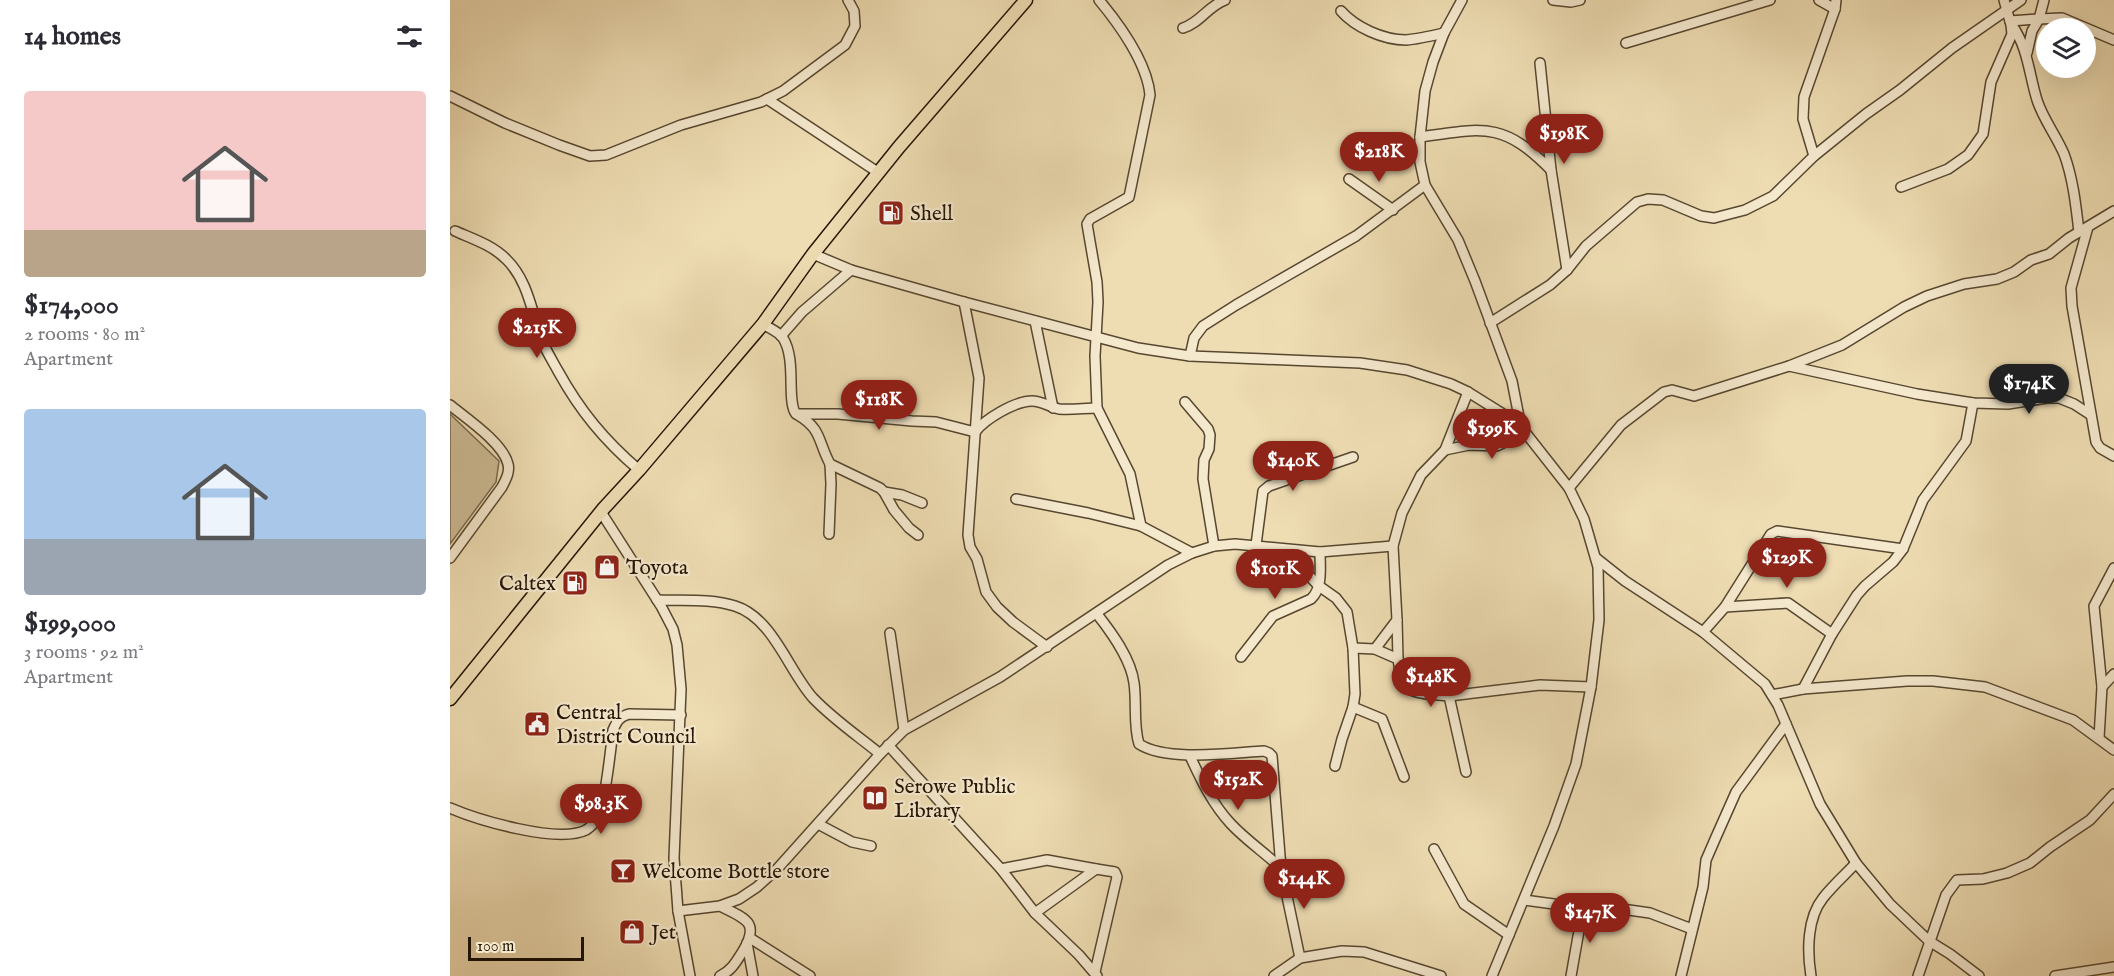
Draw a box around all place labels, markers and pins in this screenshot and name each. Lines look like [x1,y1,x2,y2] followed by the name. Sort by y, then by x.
[1522,114,1606,165] pin: $198K
[1337,132,1421,183] pin: $218K
[876,198,906,228] fuel station icon: Shell
[910,201,953,228] place label: Shell
[495,308,579,359] pin: $215K
[1987,364,2071,415] pin: $174K
[837,380,921,431] pin: $118K
[1450,409,1534,460] pin: $199K
[1251,441,1335,492] pin: $140K
[1745,538,1829,589] pin: $129K
[1233,549,1317,600] pin: $101K
[592,552,622,582] shop icon: Toyota
[626,555,689,582] place label: Toyota
[560,568,590,598] fuel station icon: Caltex
[499,571,556,598] place label: Caltex
[1389,657,1473,708] pin: $148K
[556,700,696,751] place label: Central District Council
[522,709,552,739] public building icon: Central District Council
[1196,760,1280,811] pin: $152K
[894,774,1016,825] place label: Serowe Public Library
[860,783,890,813] library icon: Serowe Public Library
[552,784,650,835] pin: $98.3K
[608,856,638,886] bar icon: Welcome Bottle store
[642,859,830,886] place label: Welcome Bottle store
[1262,859,1346,910] pin: $144K
[1548,893,1632,944] pin: $147K
[617,917,647,947] shop icon: Jet
[649,920,676,947] place label: Jet

